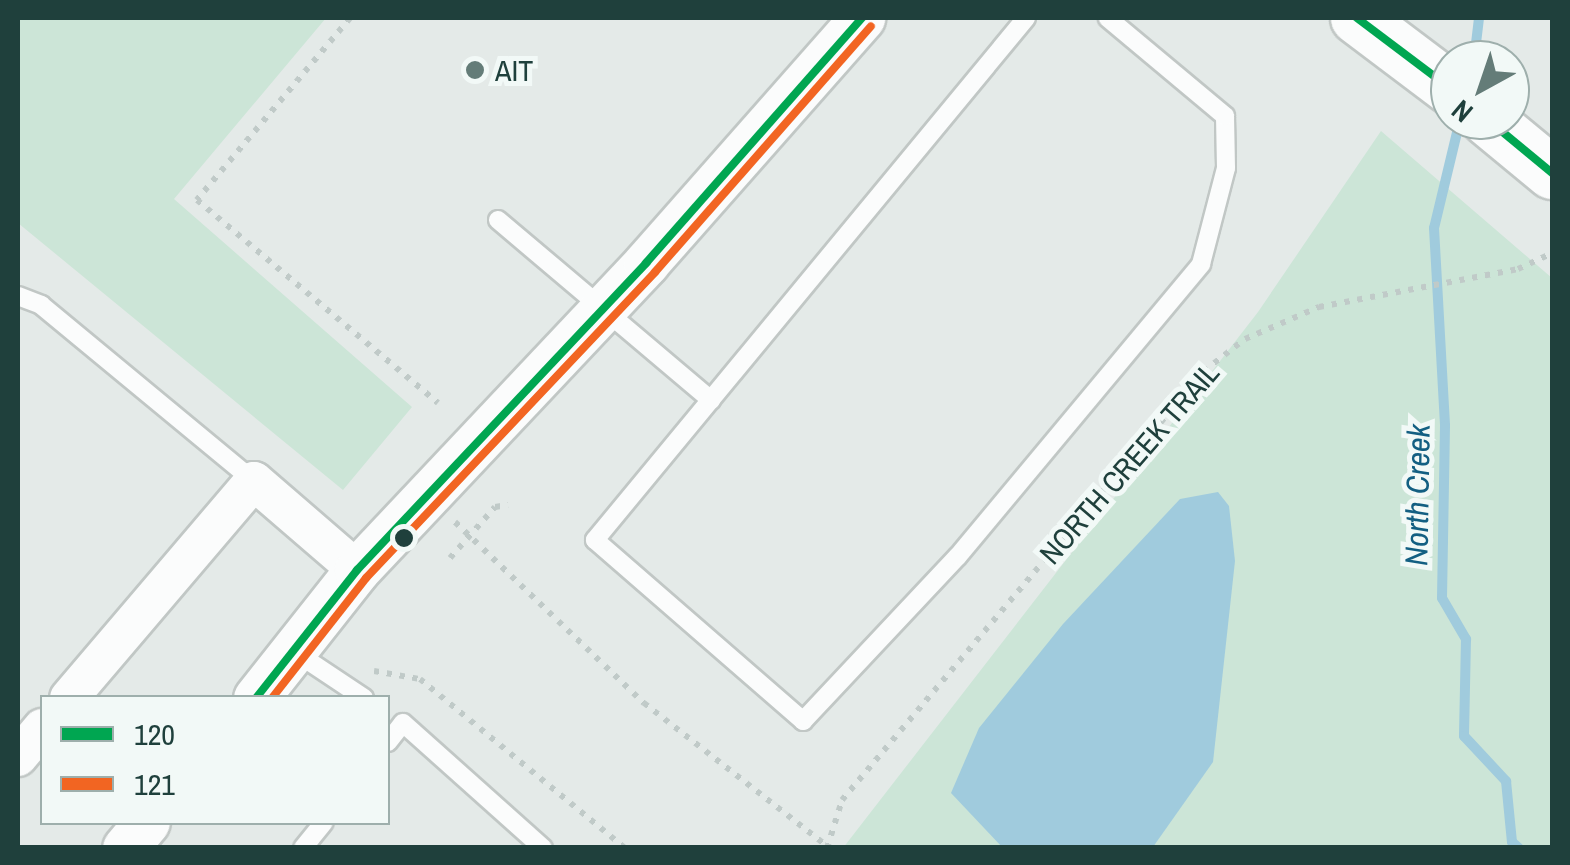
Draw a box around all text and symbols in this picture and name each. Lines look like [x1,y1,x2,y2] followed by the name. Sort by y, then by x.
[1430,40,1530,140] north arrow
[495,52,533,88] place label: AIT
[464,59,486,81] marker: AIT
[1443,92,1481,131] text: N
[1032,355,1226,571] street label: NORTH CREEK TRAIL
[1398,424,1438,566] water label: North Creek
[394,528,414,548] unlabelled marker
[40,695,390,825] legend
[134,714,175,754] text: 120
[134,764,175,804] text: 121

